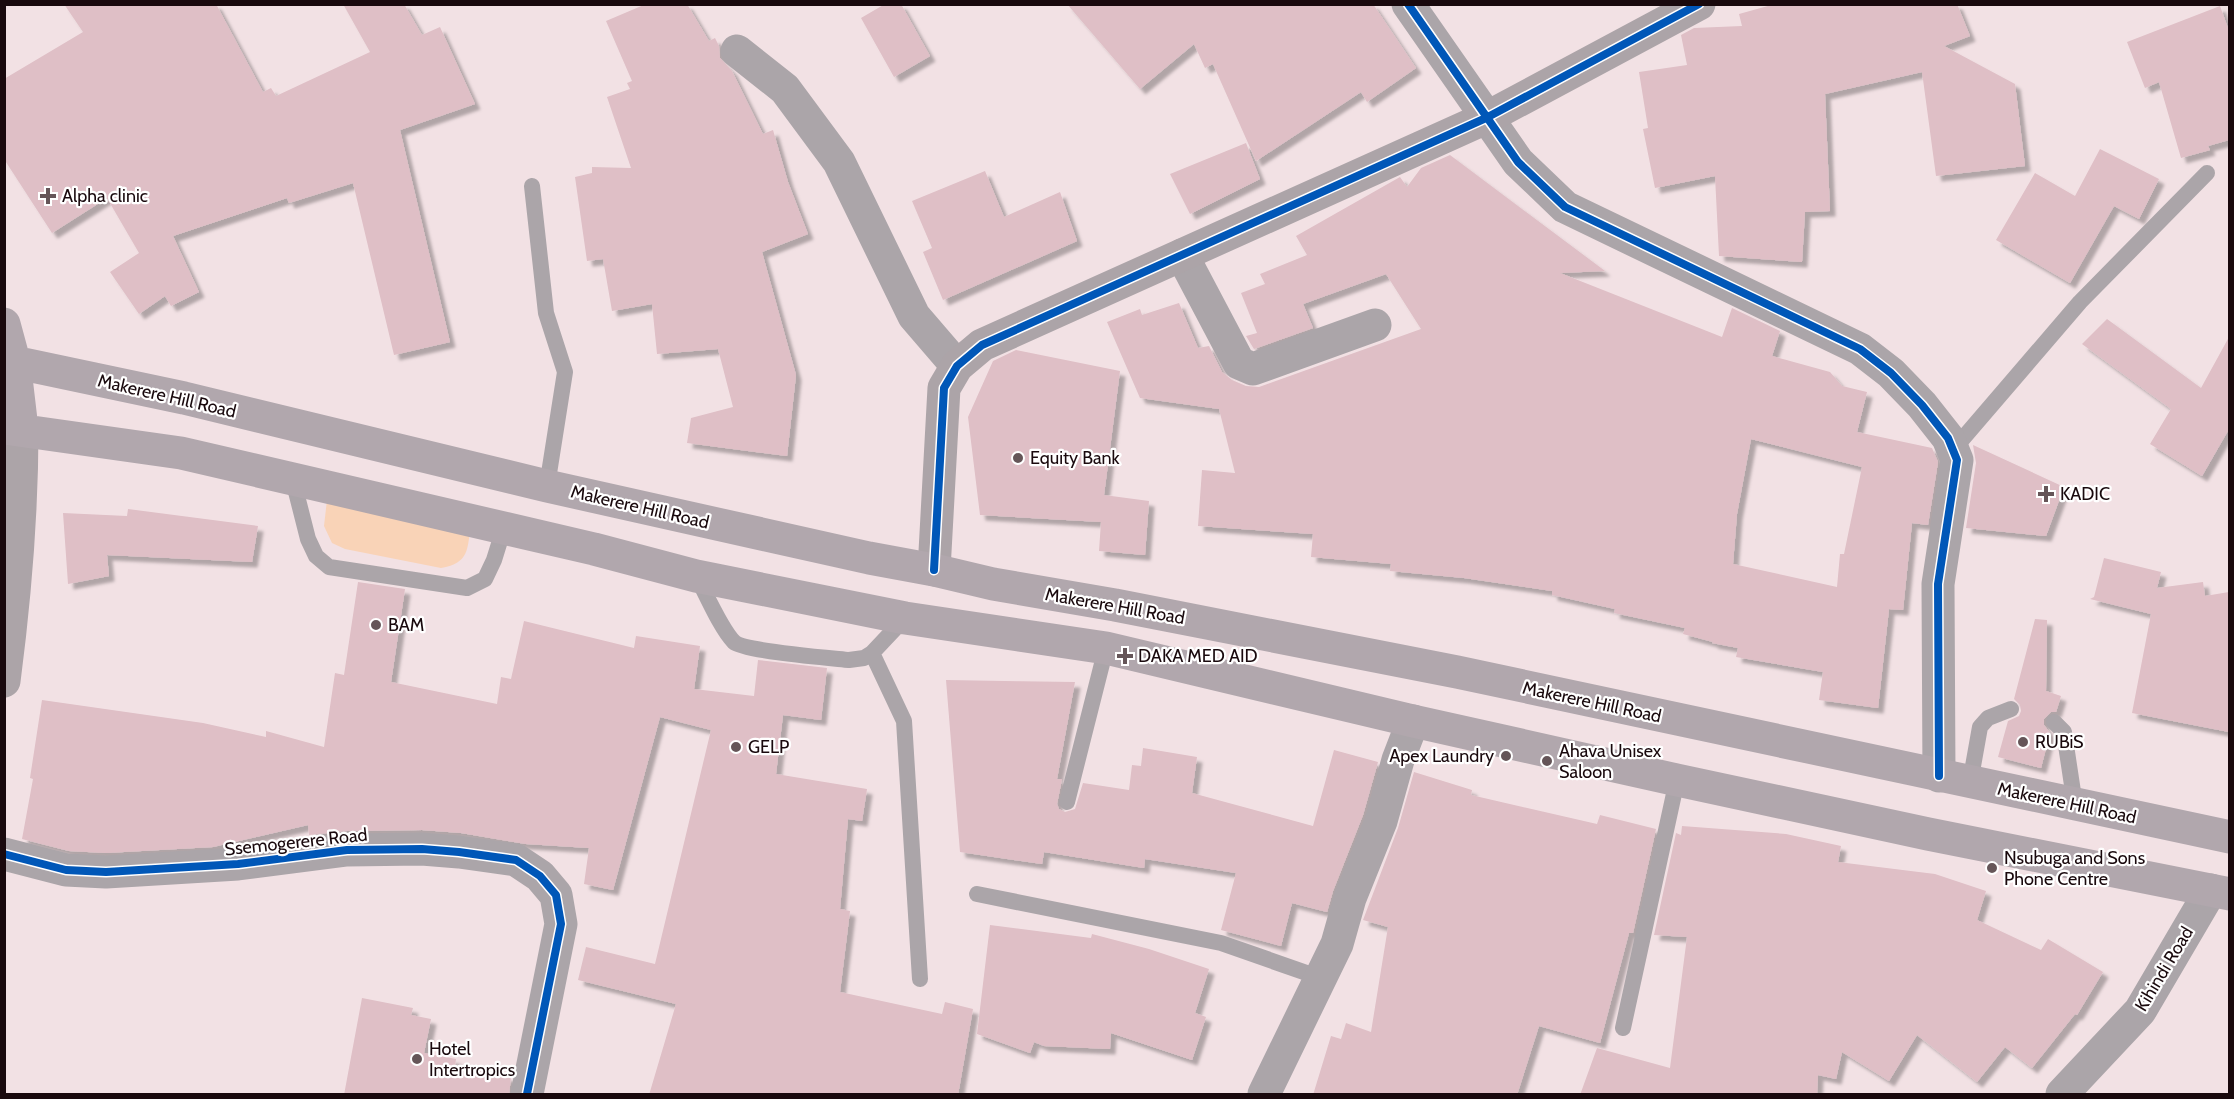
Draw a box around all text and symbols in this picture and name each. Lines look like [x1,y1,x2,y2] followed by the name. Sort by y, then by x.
[62,185,148,207] place label: Alpha clinic
[39,187,57,205] marker: Alpha clinic
[96,369,238,423] street label: Makerere Hill Road
[1030,447,1121,469] place label: Equity Bank
[1011,451,1025,465] marker: Equity Bank
[569,480,711,534] street label: Makerere Hill Road
[2060,483,2110,505] place label: KADIC
[2037,485,2055,503] marker: KADIC
[1043,583,1187,629] street label: Makerere Hill Road
[388,614,424,636] place label: BAM
[369,618,383,632] marker: BAM
[1138,645,1258,667] place label: DAKA MED AID
[1116,647,1134,665] marker: DAKA MED AID
[1521,677,1663,727] street label: Makerere Hill Road
[2035,731,2084,753] place label: RUBiS
[2016,735,2030,749] marker: RUBiS
[748,736,789,758] place label: GELP
[729,740,743,754] marker: GELP
[1559,740,1662,783] place label: Ahava Unisex Saloon
[1389,745,1494,767] place label: Apex Laundry
[1499,749,1513,763] marker: Apex Laundry
[1540,754,1554,768] marker: Ahava Unisex Saloon
[1996,778,2138,828] street label: Makerere Hill Road
[224,824,368,860] street label: Ssemogerere Road
[2004,847,2145,890] place label: Nsubuga and Sons Phone Centre
[1985,861,1999,875] marker: Nsubuga and Sons Phone Centre
[2130,923,2198,1015] street label: Kihindi Road
[429,1038,515,1081] place label: Hotel Intertropics
[410,1052,424,1066] marker: Hotel Intertropics

